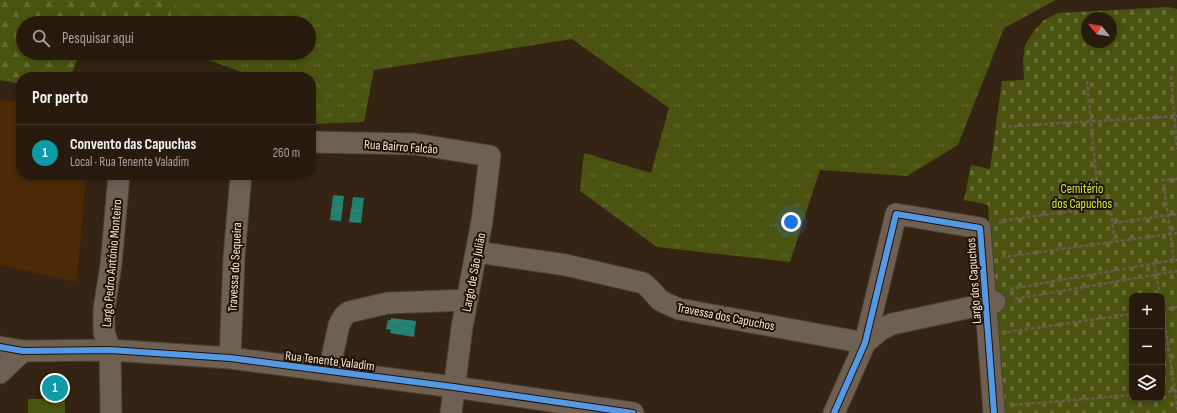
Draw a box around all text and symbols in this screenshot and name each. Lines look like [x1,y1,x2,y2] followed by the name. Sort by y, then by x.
[1081,12,1117,48] north arrow
[16,16,316,60] search box
[30,27,52,49] icon: search
[62,29,134,48] text: Pesquisar aqui
[32,88,88,108] text: Por perto
[70,135,196,154] text: Convento das Capuchas
[363,136,438,158] street label: Rua Bairro Falcão
[42,145,48,161] text: 1
[273,145,300,161] text: 260 m
[70,154,189,170] text: Local · Rua Tenente Valadim
[1052,181,1112,212] park label: Cemitério dos Capuchos
[98,198,126,328] street label: Largo Pedro António Monteiro
[781,212,801,232] your location
[225,222,245,312] street label: Travessa do Sequeira
[458,231,489,313] street label: Largo de São Julião
[963,237,985,324] street label: Largo dos Capuchos
[1129,293,1165,401] map controls
[1129,293,1165,329] button: +
[675,300,776,334] street label: Travessa dos Capuchos
[1129,329,1165,365] button: −
[284,348,375,374] street label: Rua Tenente Valadim
[1129,365,1165,401] button: layers
[42,373,68,403] pin: 1

